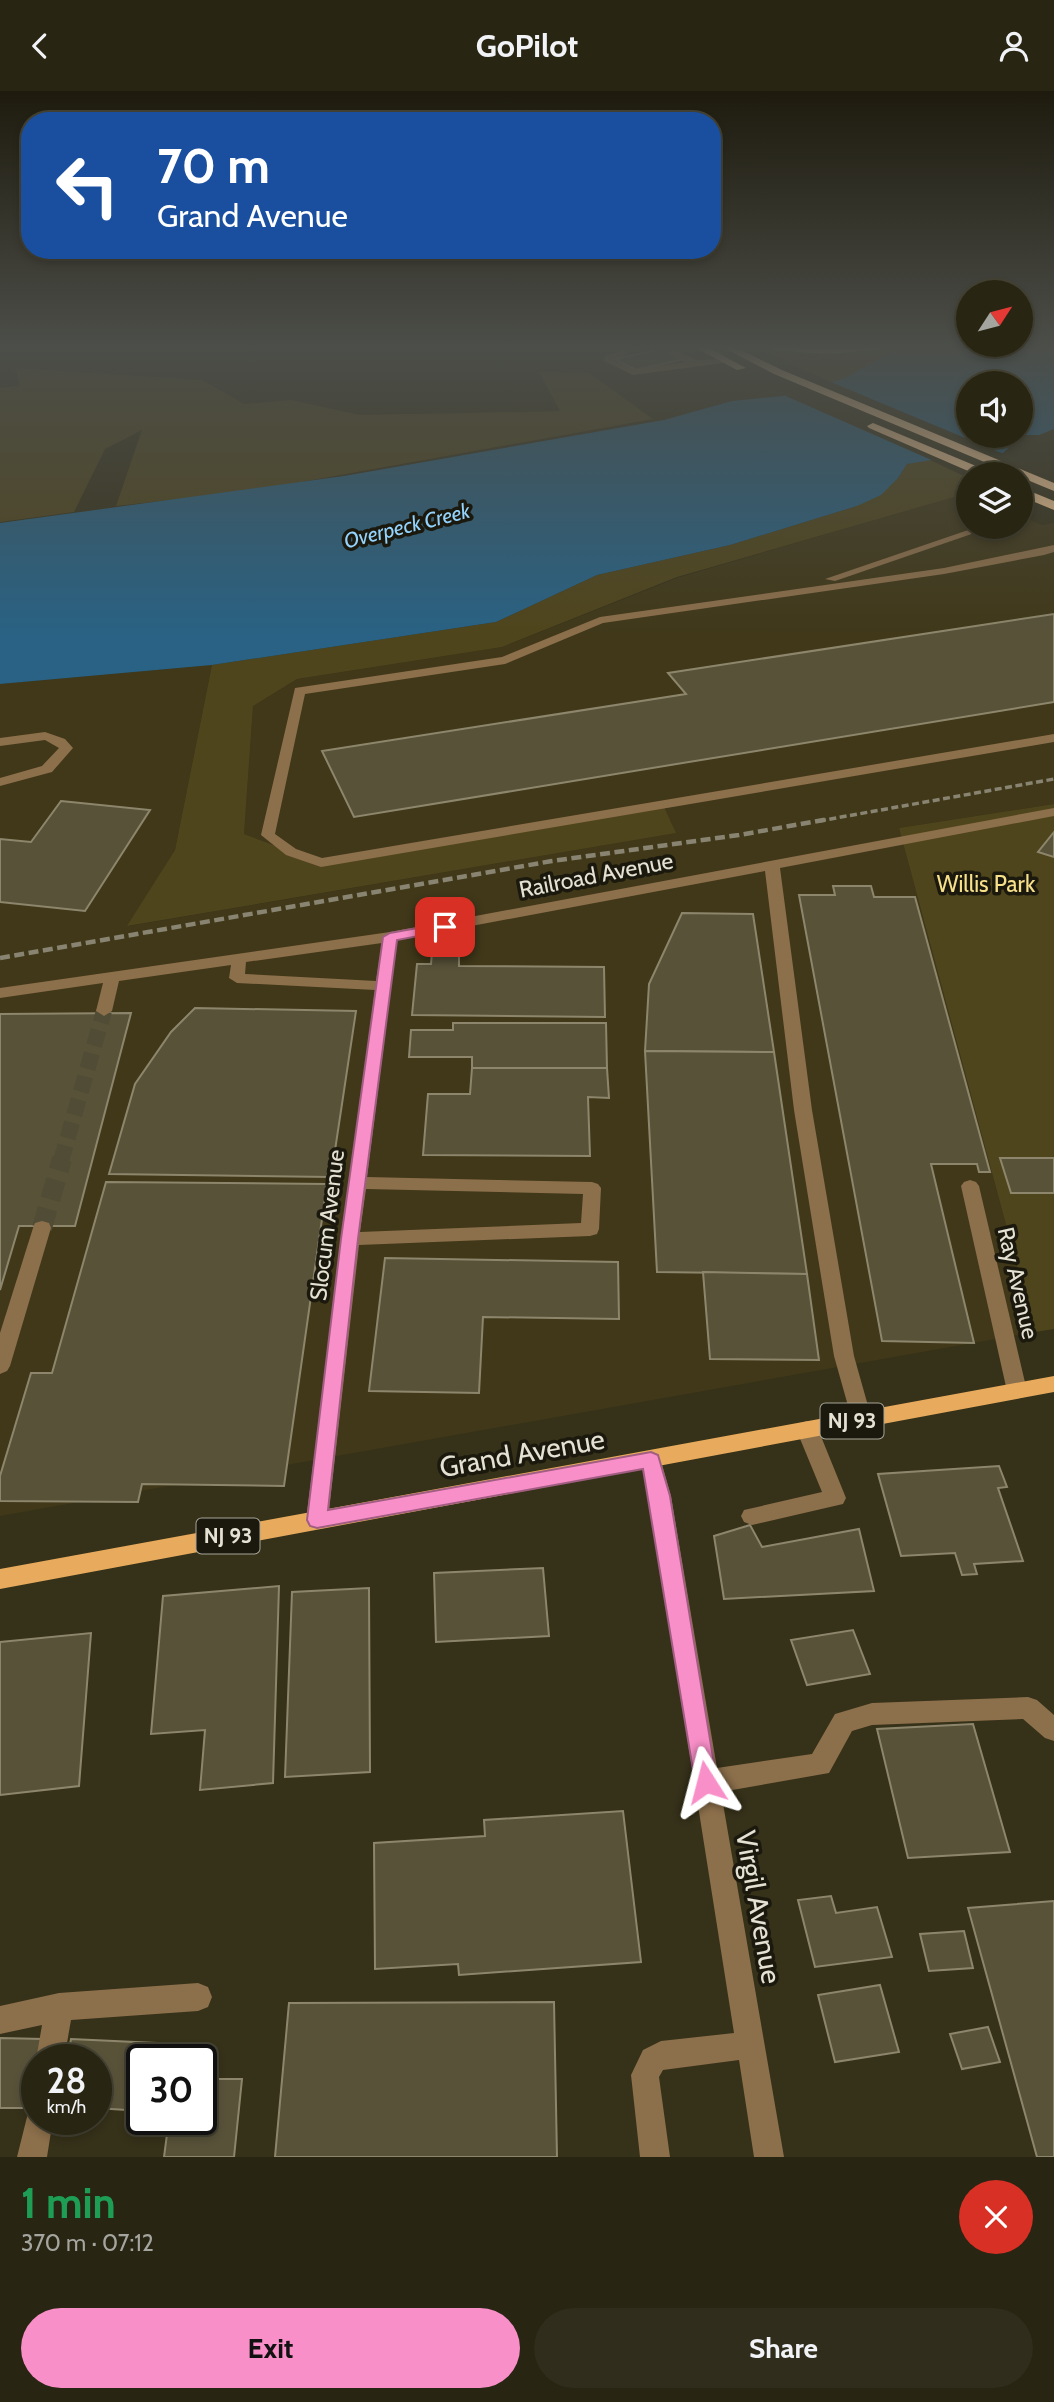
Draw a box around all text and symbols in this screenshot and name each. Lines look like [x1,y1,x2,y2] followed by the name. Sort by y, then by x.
[476,26,578,65] text: GoPilot
[21,27,59,65] icon: back
[995,27,1033,65] icon: person
[157,136,270,195] text: 70 m
[42,140,133,231] icon: left
[157,196,348,235] text: Grand Avenue
[956,280,1032,357] north arrow
[956,280,1033,539] map controls
[956,371,1033,448] button: sound
[956,462,1033,539] button: layers
[341,498,474,553] water label: Overpeck Creek
[516,846,676,904] street label: Railroad Avenue
[937,870,1036,898] park label: Willis Park
[415,897,475,957] pin
[426,908,464,946] icon: arrive
[304,1148,350,1302] street label: Slocum Avenue
[992,1224,1045,1342] street label: Ray Avenue
[820,1403,884,1439] road number: NJ 93
[437,1422,607,1484] street label: Grand Avenue
[196,1519,260,1553] road number: NJ 93
[669,1745,743,1819] position arrow
[729,1828,789,1986] street label: Virgil Avenue
[126,2044,217,2135] speed limit sign: 30
[47,2059,86,2102] text: 28
[47,2096,86,2118] text: km/h
[21,2177,116,2229] text: 1 min
[959,2180,1033,2254] button: close
[21,2229,154,2257] text: 370 m · 07:12
[21,2308,520,2388] button: Exit
[534,2308,1033,2388] button: Share

